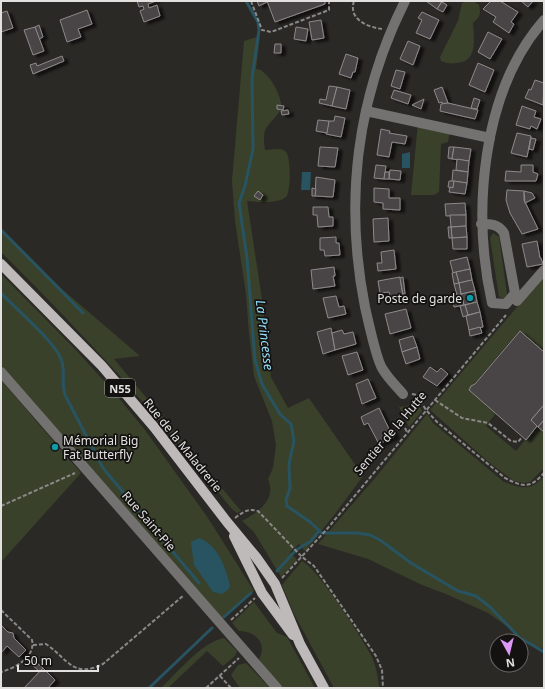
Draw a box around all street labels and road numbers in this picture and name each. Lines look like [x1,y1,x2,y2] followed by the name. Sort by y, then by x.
[105,379,135,397] road number: N55
[350,387,430,479] street label: Sentier de la Hutte
[140,395,226,496] street label: Rue de la Maladrerie
[118,488,180,555] street label: Rue Saint-Pie

